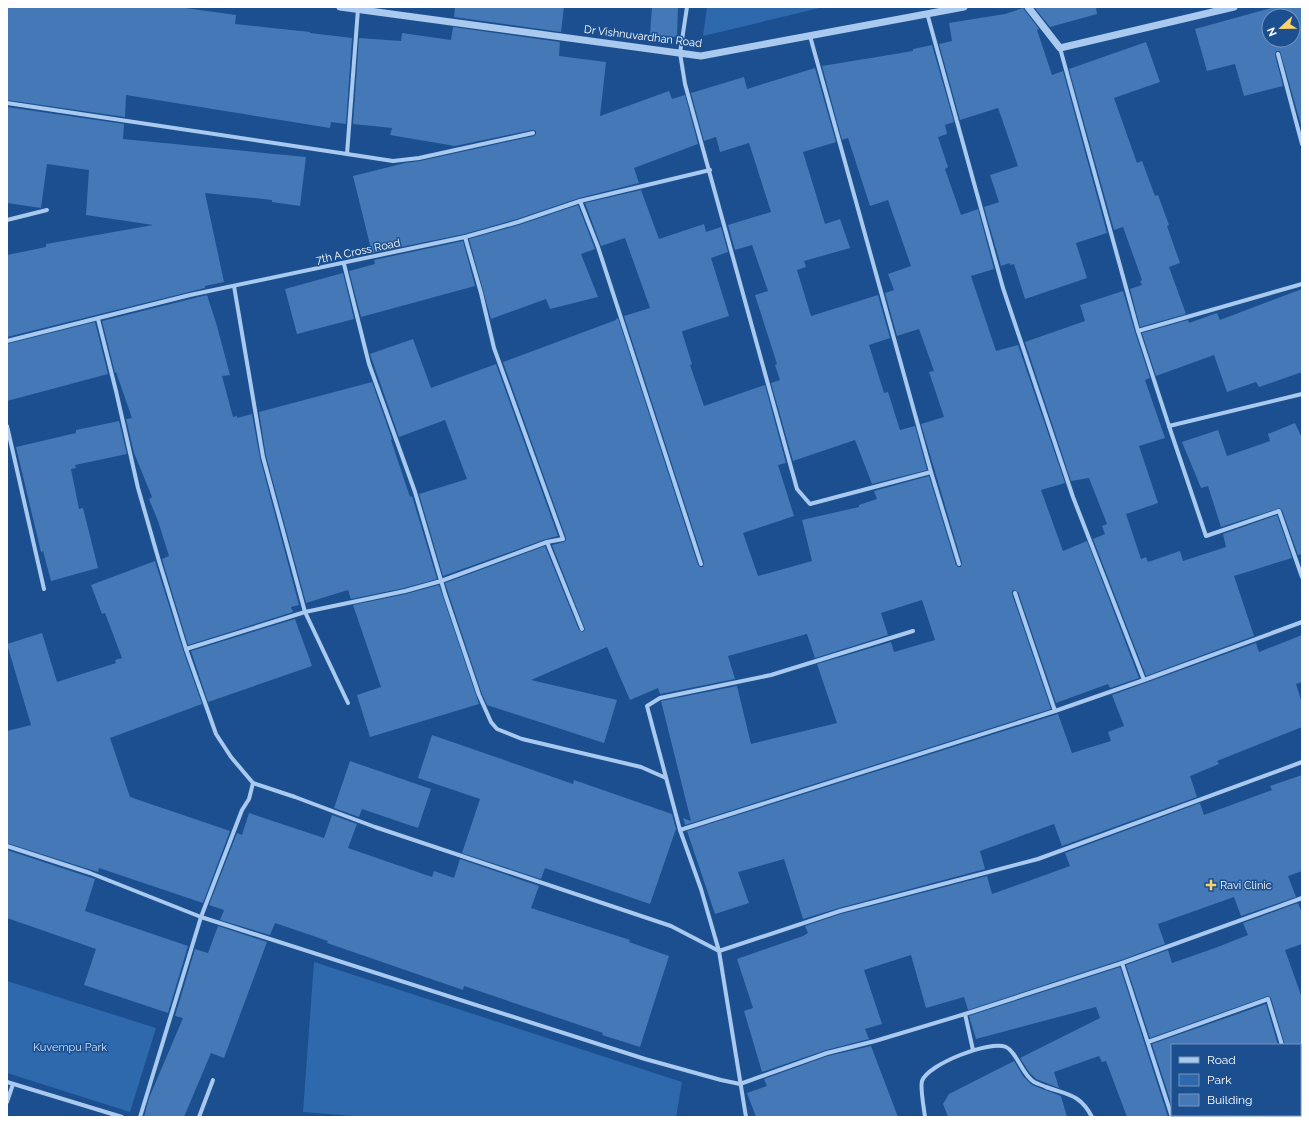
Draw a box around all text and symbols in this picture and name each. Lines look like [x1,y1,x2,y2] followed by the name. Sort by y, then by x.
[1261,8,1301,48] north arrow
[583,23,703,50] street label: Dr Vishnuvardhan Road
[1265,25,1280,38] text: N
[315,236,402,267] street label: 7th A Cross Road
[1205,879,1217,891] marker: Ravi Clinic
[1220,879,1272,892] place label: Ravi Clinic
[33,1041,107,1054] park label: Kuvempu Park
[1171,1044,1301,1116] legend
[1207,1053,1236,1067] text: Road
[1207,1073,1232,1087] text: Park
[1207,1093,1253,1107] text: Building

